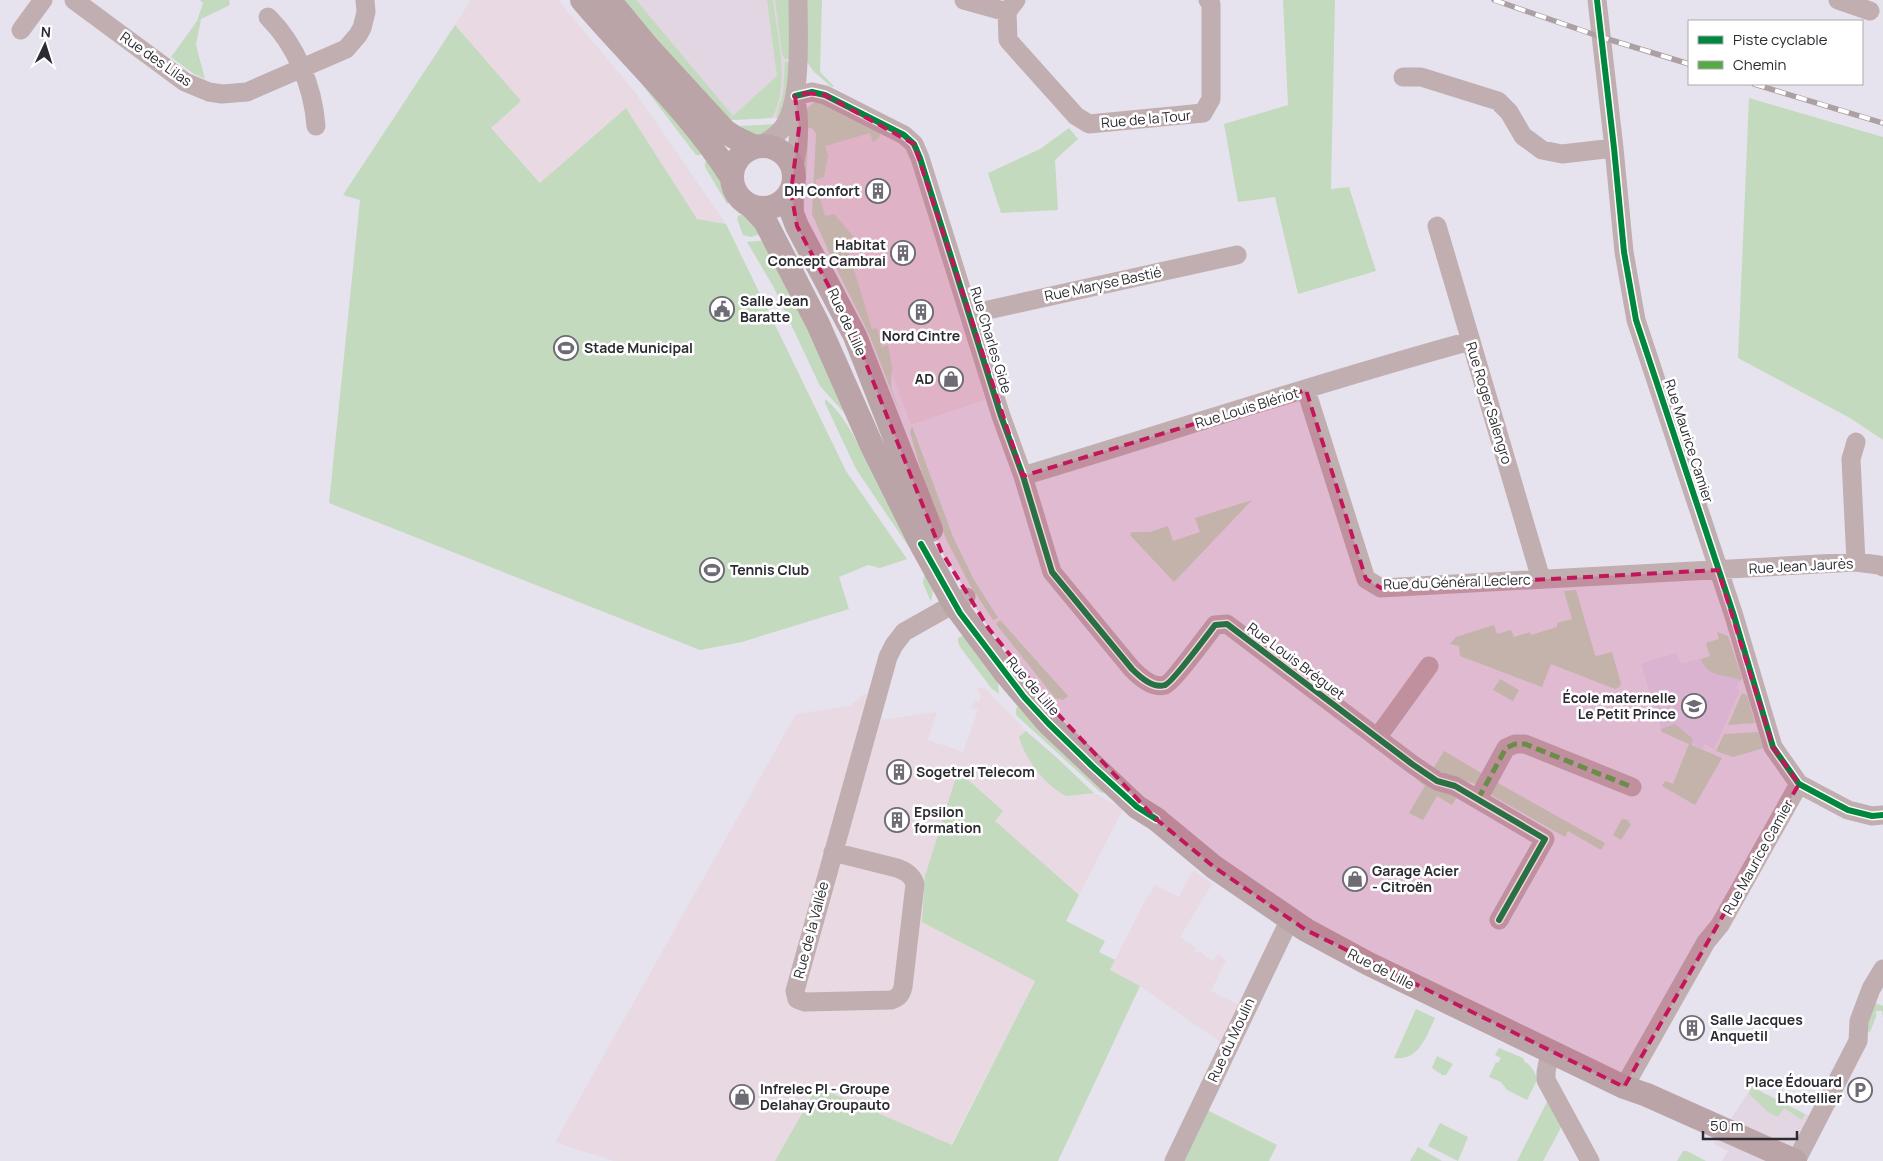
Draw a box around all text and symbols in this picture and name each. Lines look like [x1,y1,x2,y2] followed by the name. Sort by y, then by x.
[20,20,70,70] north arrow
[1688,20,1863,85] legend
[40,22,52,41] text: N
[117,27,196,90] street label: Rue des Lilas
[1733,29,1828,50] text: Piste cyclable
[1733,54,1786,75] text: Chemin
[1100,105,1192,132] street label: Rue de la Tour
[865,178,891,204] building icon: DH Confort
[784,181,860,200] place label: DH Confort
[768,235,886,270] place label: Habitat Concept Cambrai
[890,240,916,266] building icon: Habitat Concept Cambrai
[1043,262,1163,305] street label: Rue Maryse Bastié
[966,284,1017,395] street label: Rue Charles Gide
[824,285,871,359] street label: Rue de Lille
[740,291,808,326] place label: Salle Jean Baratte
[709,296,735,322] public building icon: Salle Jean Baratte
[908,299,934,325] building icon: Nord Cintre
[882,326,960,345] place label: Nord Cintre
[553,335,579,361] sports icon: Stade Municipal
[584,338,693,357] place label: Stade Municipal
[1462,339,1517,466] street label: Rue Roger Salengro
[938,366,964,392] shop icon: AD
[915,369,934,388] place label: AD
[1661,377,1718,505] street label: Rue Maurice Camier
[1193,383,1301,432] street label: Rue Louis Blériot
[1748,553,1854,578] street label: Rue Jean Jaurès
[699,557,725,583] sports icon: Tennis Club
[730,560,809,579] place label: Tennis Club
[1383,569,1531,594] street label: Rue du Général Leclerc
[1244,618,1349,704] street label: Rue Louis Bréguet
[1002,652,1064,719] street label: Rue de Lille
[1562,688,1676,723] place label: École maternelle Le Petit Prince
[1681,693,1707,719] school or university icon: École maternelle Le Petit Prince
[886,759,912,785] building icon: Sogetrel Telecom
[916,762,1035,781] place label: Sogetrel Telecom
[1718,796,1797,918] street label: Rue Maurice Camier
[914,802,981,837] place label: Epsilon formation
[884,807,910,833] building icon: Epsilon formation
[1372,861,1459,896] place label: Garage Acier - Citroën
[1342,866,1368,892] shop icon: Garage Acier - Citroën
[788,879,833,981] street label: Rue de la Vallée
[1345,944,1418,993] street label: Rue de Lille
[1203,995,1258,1085] street label: Rue du Moulin
[1710,1010,1803,1045] place label: Salle Jacques Anquetil
[1679,1015,1705,1041] building icon: Salle Jacques Anquetil
[1746,1072,1842,1107] place label: Place Édouard Lhotellier
[1847,1077,1873,1103] parking icon: Place Édouard Lhotellier
[760,1079,890,1114] place label: Infrelec Pl - Groupe Delahay Groupauto
[729,1084,755,1110] shop icon: Infrelec Pl - Groupe Delahay Groupauto
[1703,1108,1797,1140] scale bar
[1710,1115,1744,1136] text: 50 m

